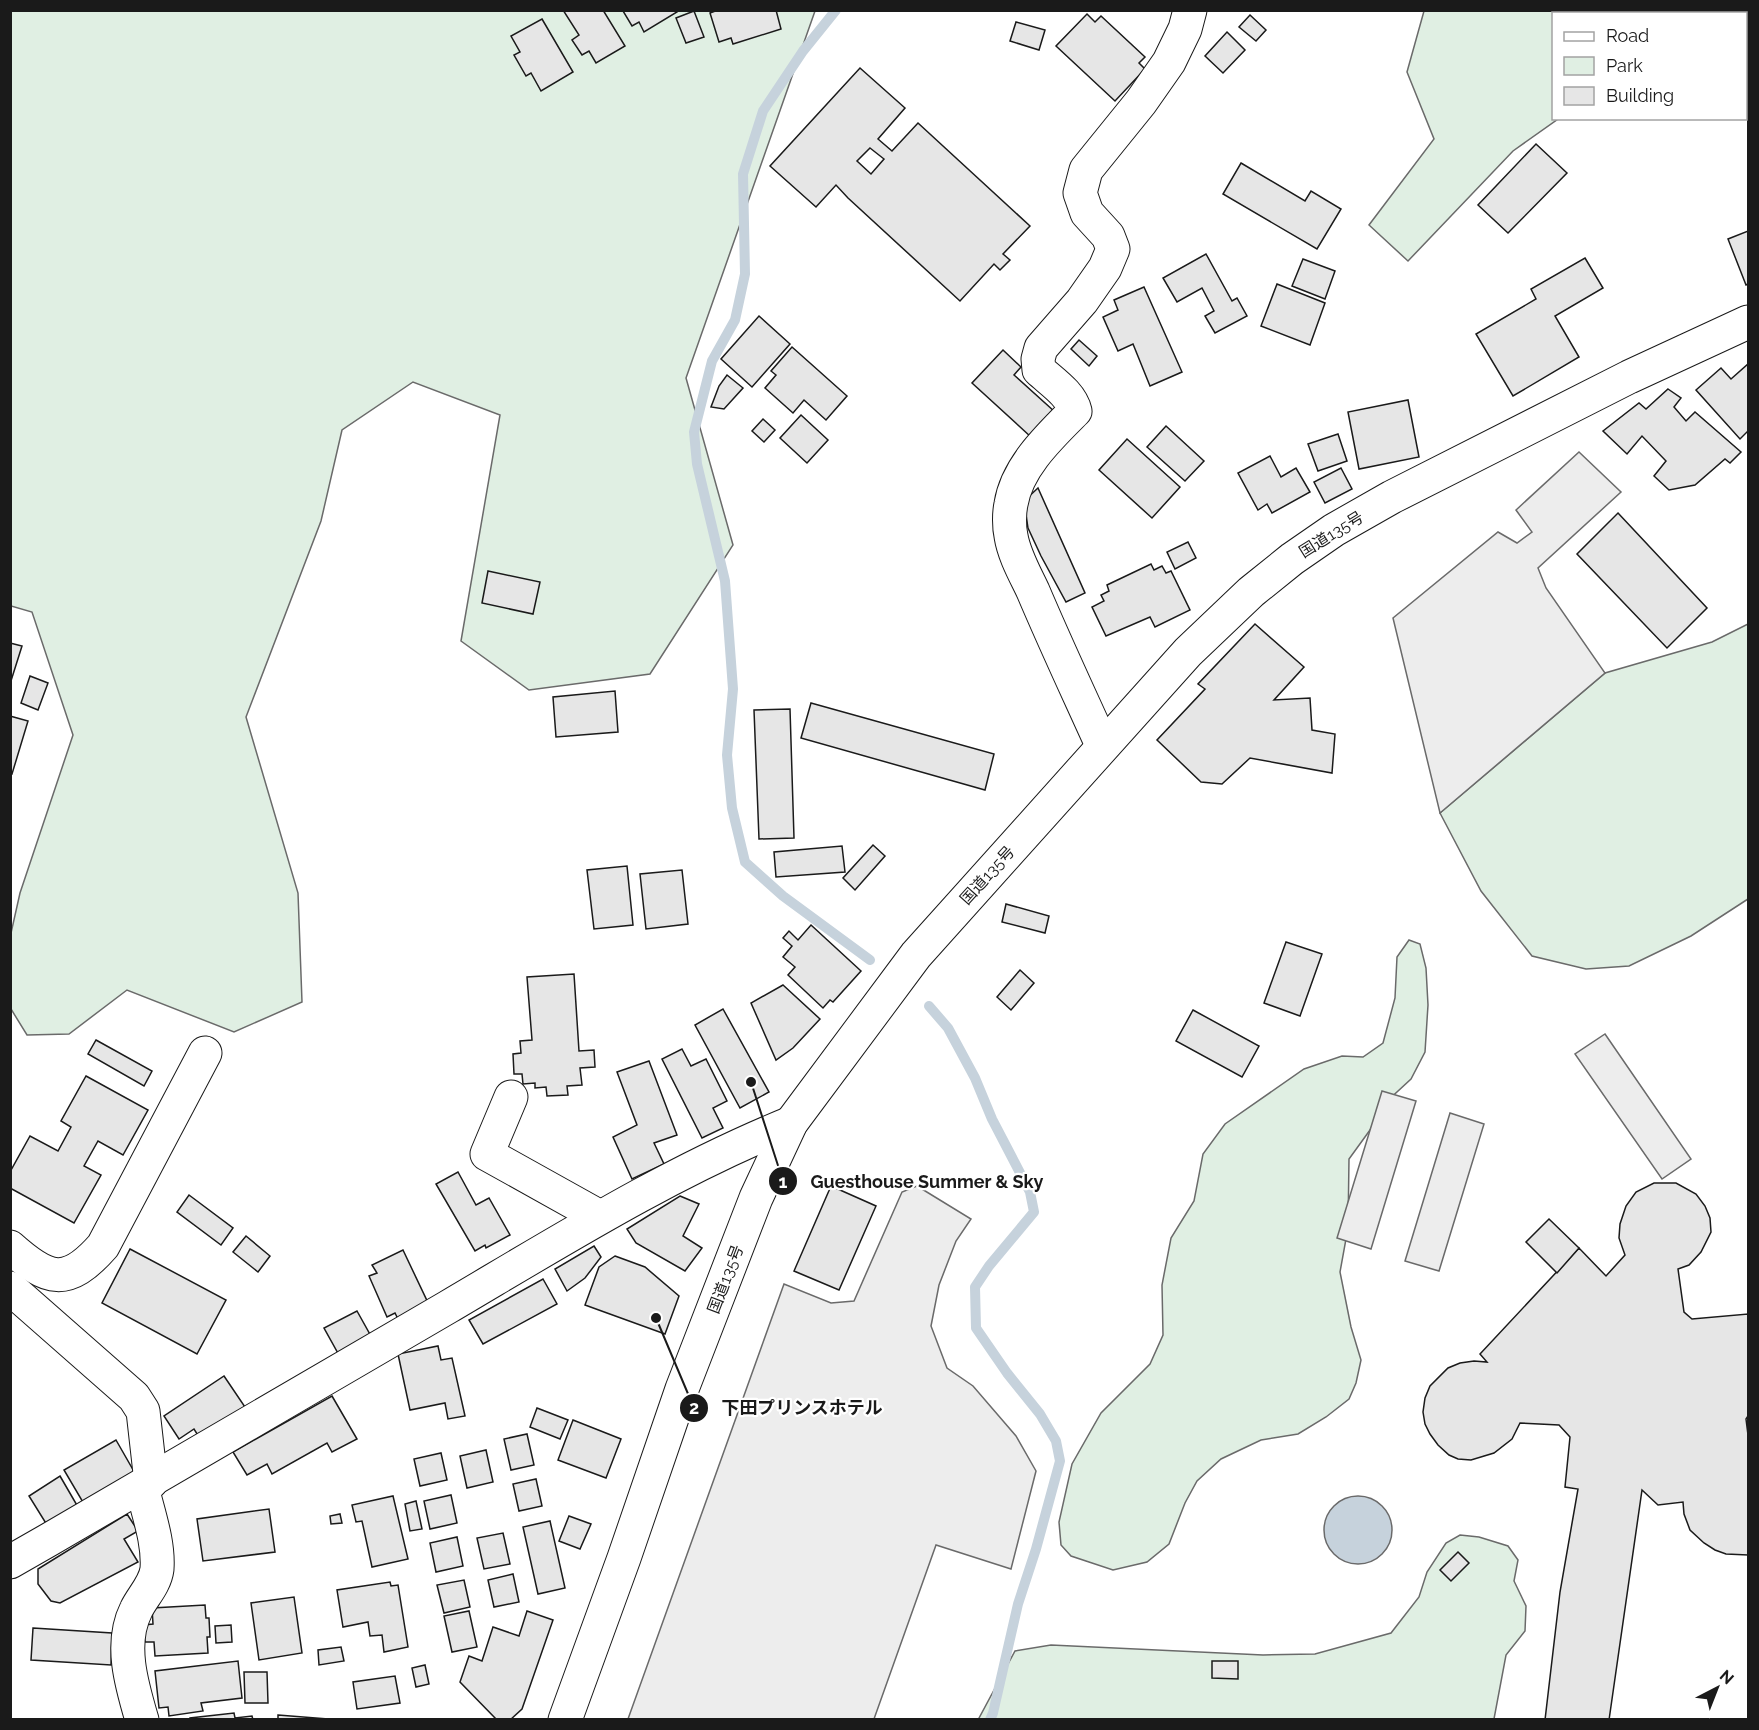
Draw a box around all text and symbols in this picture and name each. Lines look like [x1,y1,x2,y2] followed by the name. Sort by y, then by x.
[1552,12,1747,120] legend
[1606,25,1649,46] text: Road
[1606,55,1643,76] text: Park
[1606,85,1674,106] text: Building
[1296,507,1367,562] street label: 国道135号
[956,842,1019,908] street label: 国道135号
[768,1163,1056,1199] callout: Guesthouse Summer & Sky
[779,1171,788,1192] text: 1
[811,1171,1044,1192] text: Guesthouse Summer & Sky
[704,1242,747,1316] street label: 国道135号
[679,1390,895,1426] callout: 下田プリンスホテル
[689,1397,699,1418] text: 2
[721,1397,883,1418] text: 下田プリンスホテル
[1687,1658,1747,1718] north arrow
[1716,1666,1738,1688] text: N

